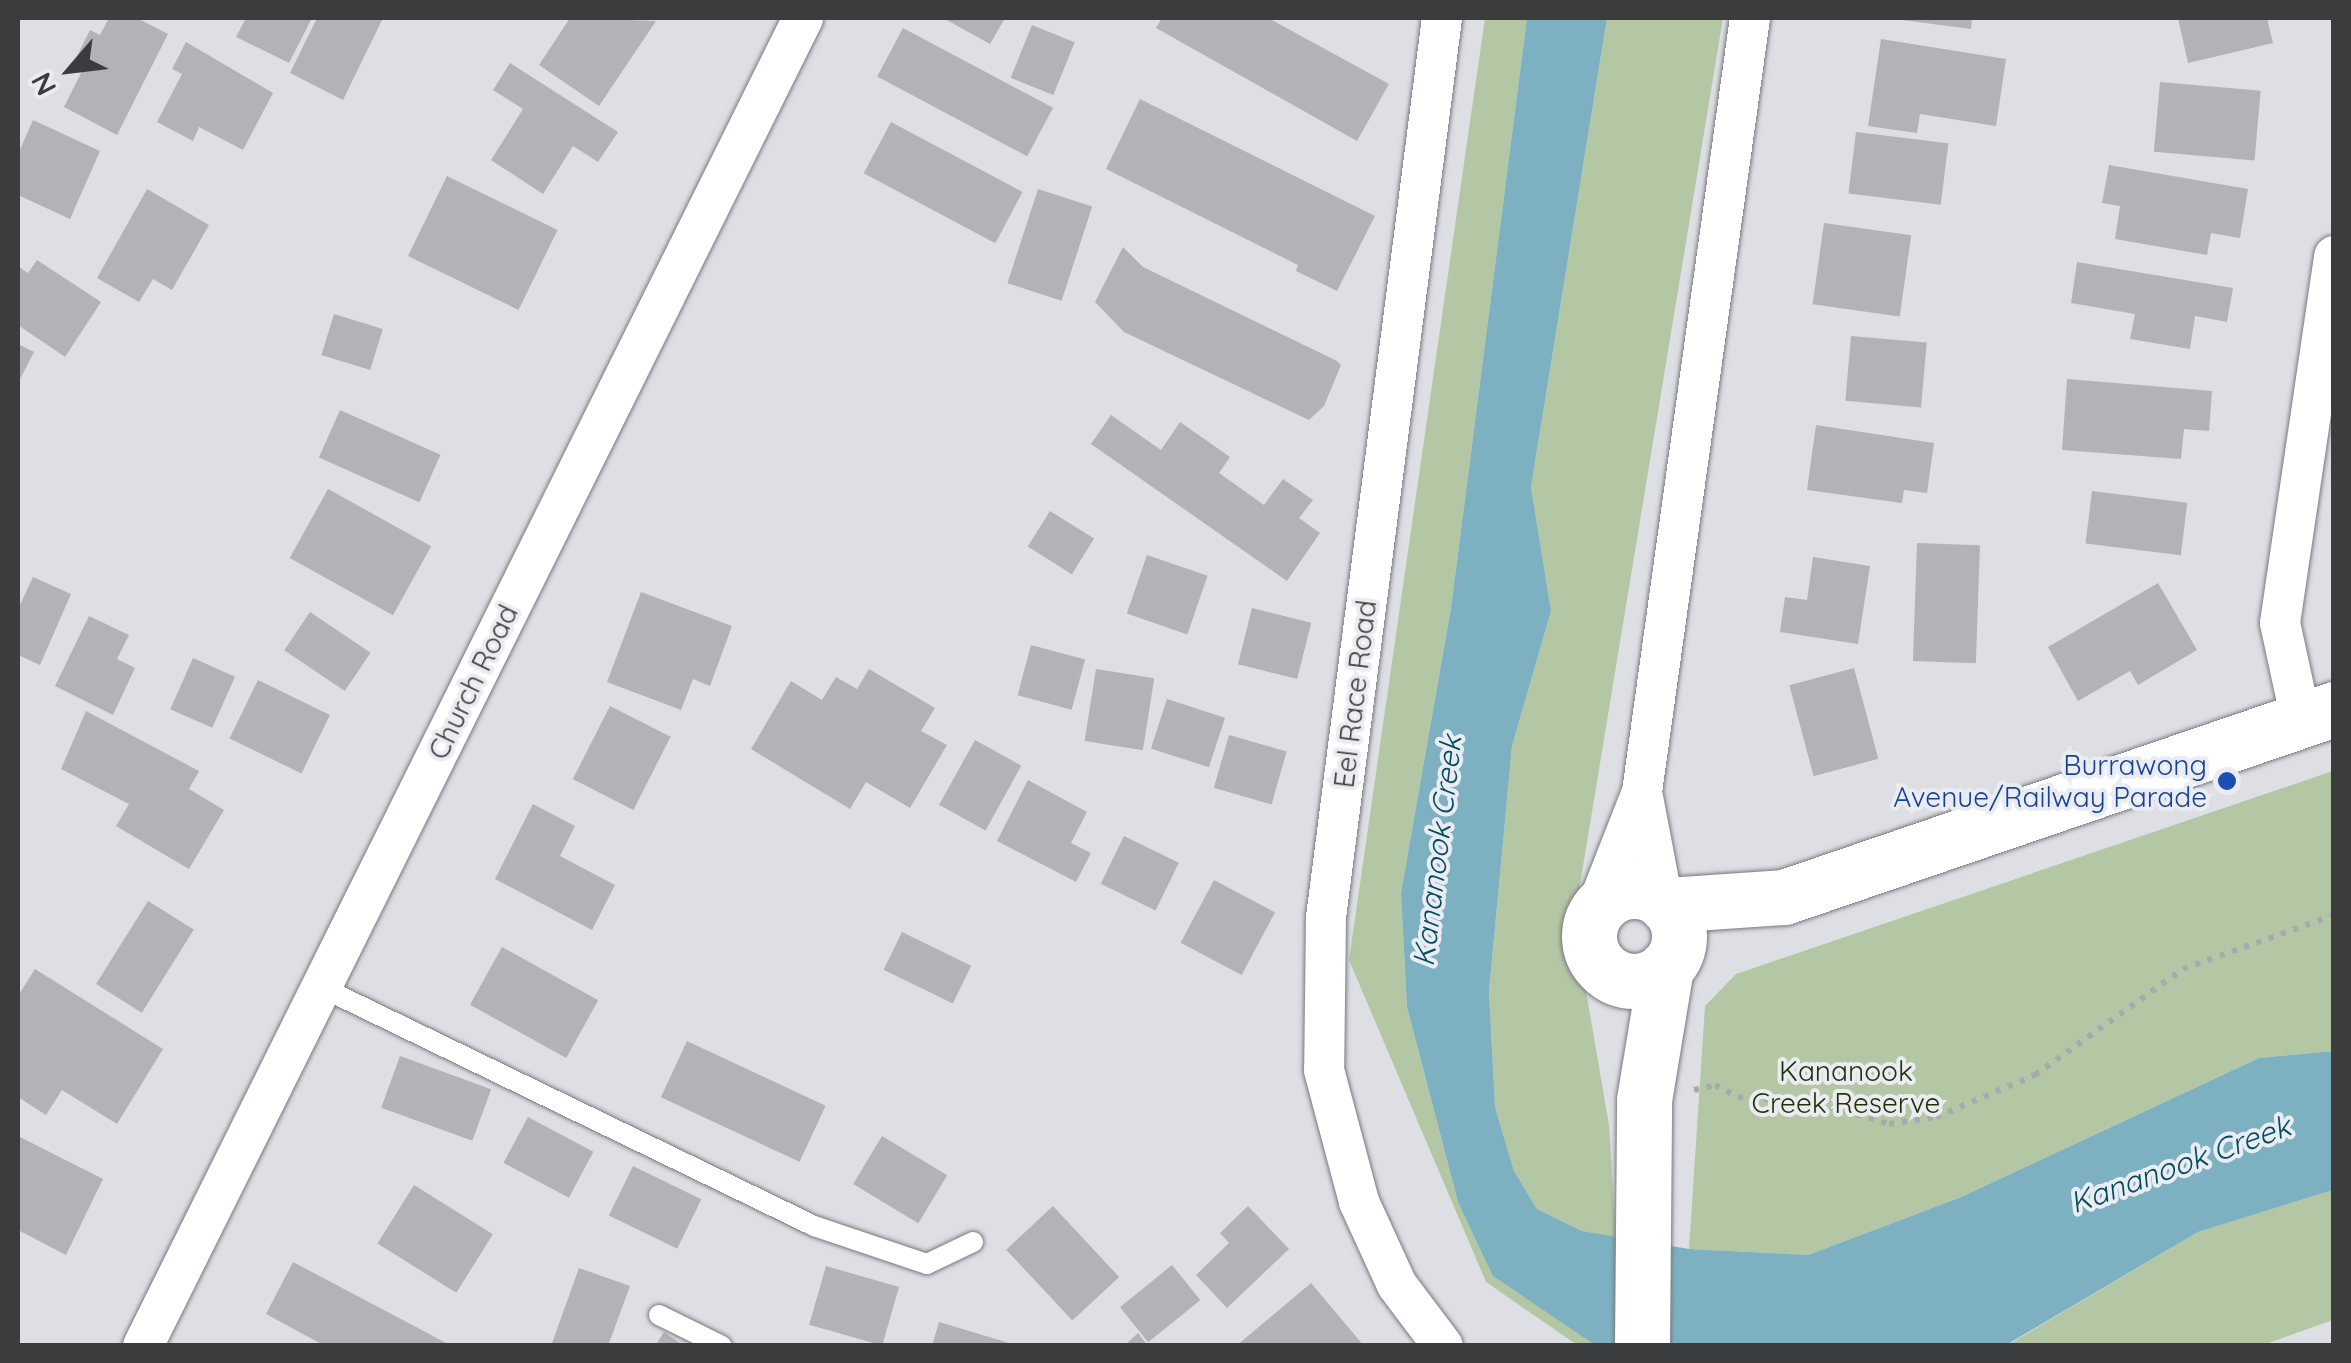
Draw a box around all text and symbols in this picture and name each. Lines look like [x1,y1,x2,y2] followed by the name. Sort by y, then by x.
[20,20,120,120] north arrow
[23,67,63,102] text: N
[1327,598,1383,790] street label: Eel Race Road
[421,599,525,765] street label: Church Road
[1405,734,1469,968] water label: Kananook Creek
[1893,748,2207,814] place label: Burrawong Avenue/Railway Parade
[2216,770,2238,792] marker: Burrawong Avenue/Railway Parade
[1752,1054,1940,1120] park label: Kananook Creek Reserve
[2065,1107,2295,1221] water label: Kananook Creek

